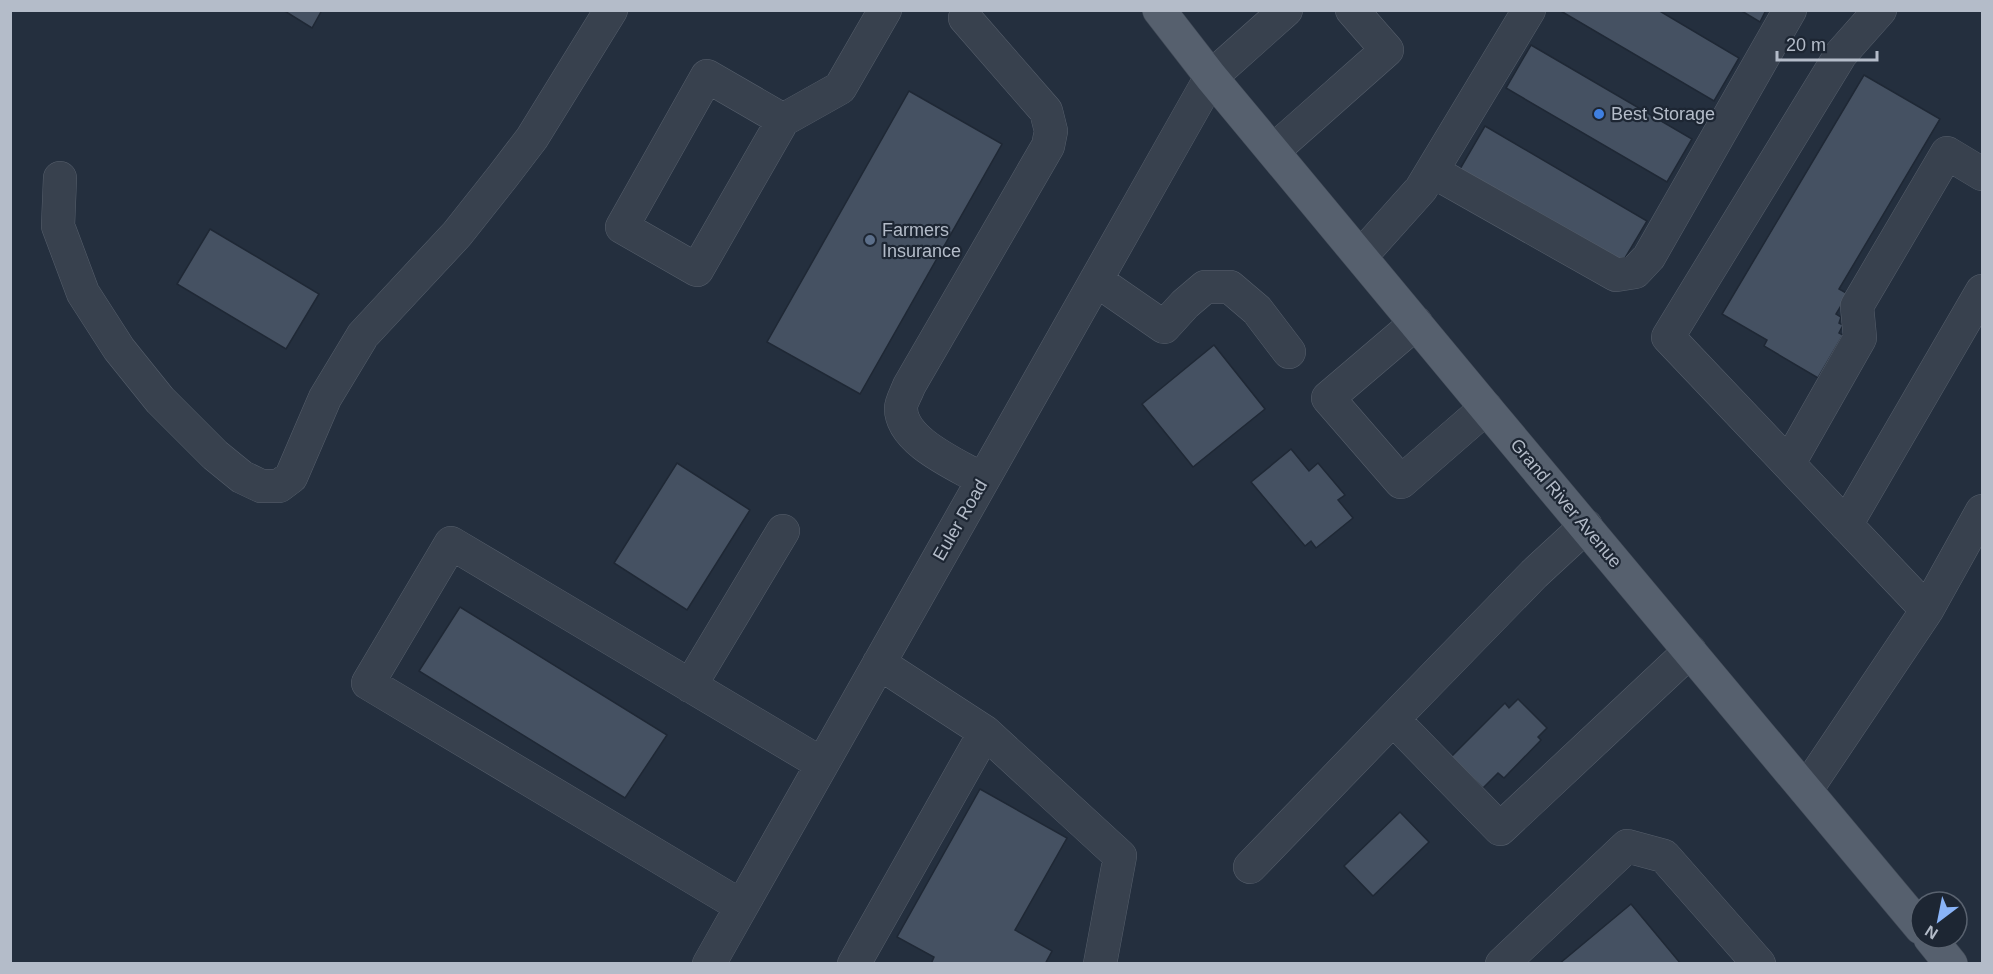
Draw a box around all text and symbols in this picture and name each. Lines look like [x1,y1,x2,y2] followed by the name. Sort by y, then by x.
[1777,24,1878,62] scale bar
[1786,35,1826,55] text: 20 m
[1611,104,1715,124] place label: Best Storage
[1592,107,1606,121] marker: Best Storage
[882,220,961,261] place label: Farmers Insurance
[863,233,877,247] marker: Farmers Insurance
[1506,435,1626,571] street label: Grand River Avenue
[929,476,991,564] street label: Euler Road
[1909,890,1969,950] north arrow
[1922,922,1941,943] text: N

